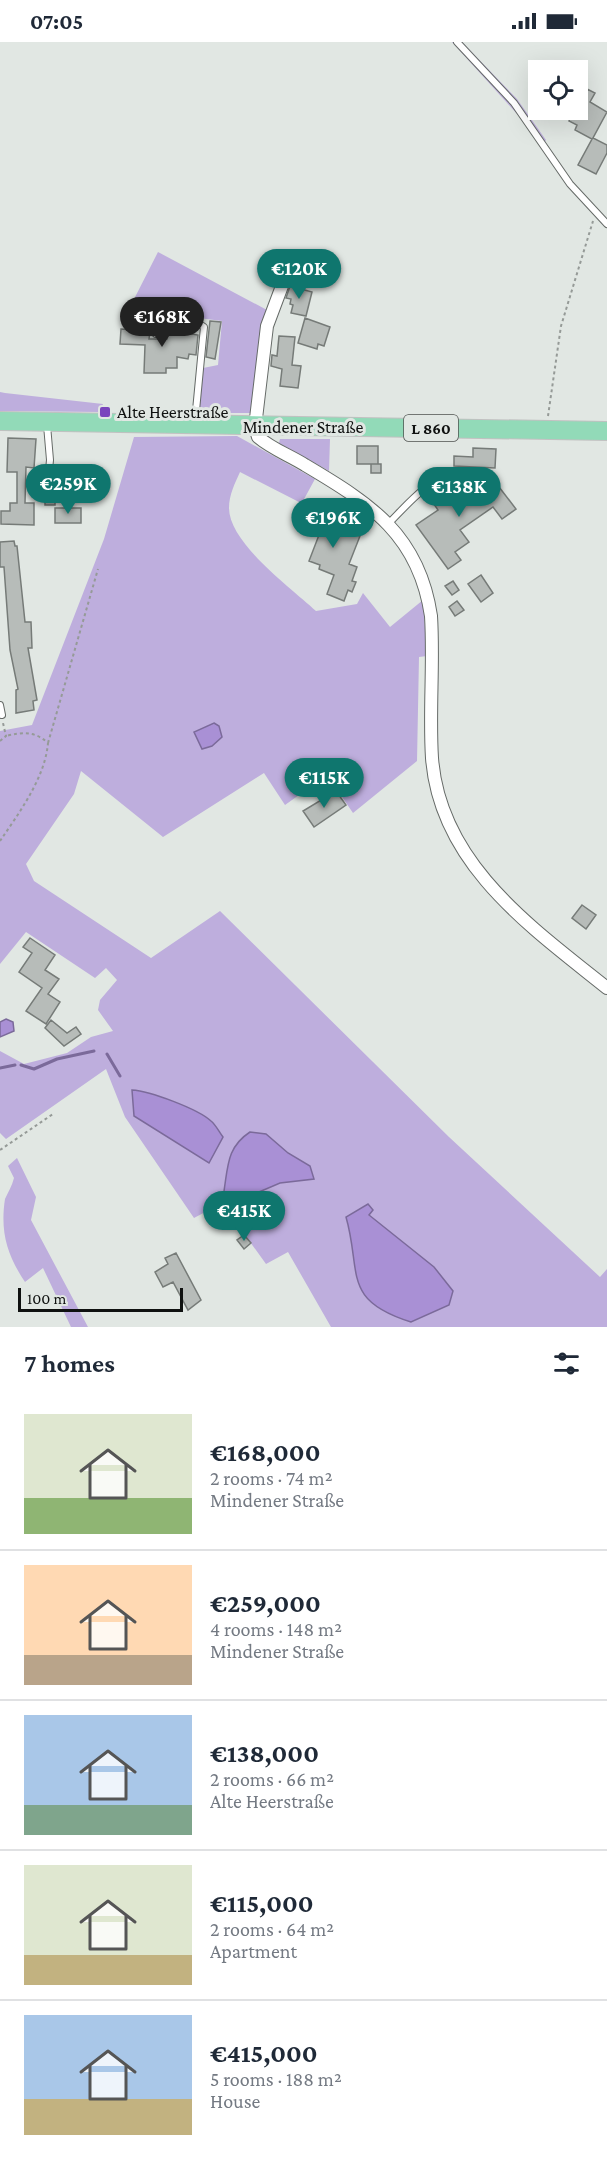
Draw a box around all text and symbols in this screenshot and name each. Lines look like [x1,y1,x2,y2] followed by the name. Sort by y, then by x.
[30,9,83,34] text: 07:05
[528,60,588,120] map controls
[528,60,588,120] button: locate
[257,249,341,300] pin: €120K
[271,257,327,279] text: €120K
[120,297,204,348] pin: €168K
[134,305,190,327] text: €168K
[117,402,228,422] place label: Alte Heerstraße
[98,405,112,419] marker: Alte Heerstraße
[404,415,458,441] road number: L 860
[243,417,363,437] street label: Mindener Straße
[26,464,110,515] pin: €259K
[417,467,501,518] pin: €138K
[40,472,96,494] text: €259K
[432,475,486,497] text: €138K
[291,498,375,549] pin: €196K
[305,506,361,528] text: €196K
[282,758,366,809] pin: €115K
[299,766,349,788] text: €115K
[202,1191,286,1242] pin: €415K
[217,1199,271,1221] text: €415K
[18,1285,183,1312] scale bar
[27,1290,66,1307] text: 100 m
[550,1347,583,1380] icon: filters
[24,1349,115,1378] text: 7 homes
[72,1438,144,1510] icon: home
[210,1438,320,1467] text: €168,000
[210,1467,332,1489] text: 2 rooms · 74 m²
[210,1489,344,1511] text: Mindener Straße
[72,1589,144,1661] icon: home
[210,1589,321,1618] text: €259,000
[210,1618,342,1640] text: 4 rooms · 148 m²
[210,1640,344,1662] text: Mindener Straße
[72,1739,144,1811] icon: home
[210,1739,319,1768] text: €138,000
[210,1768,334,1790] text: 2 rooms · 66 m²
[210,1790,334,1812] text: Alte Heerstraße
[72,1889,144,1961] icon: home
[210,1889,314,1918] text: €115,000
[210,1918,334,1940] text: 2 rooms · 64 m²
[210,1940,297,1962] text: Apartment
[72,2039,144,2111] icon: home
[210,2039,318,2068] text: €415,000
[210,2068,342,2090] text: 5 rooms · 188 m²
[210,2090,260,2112] text: House

